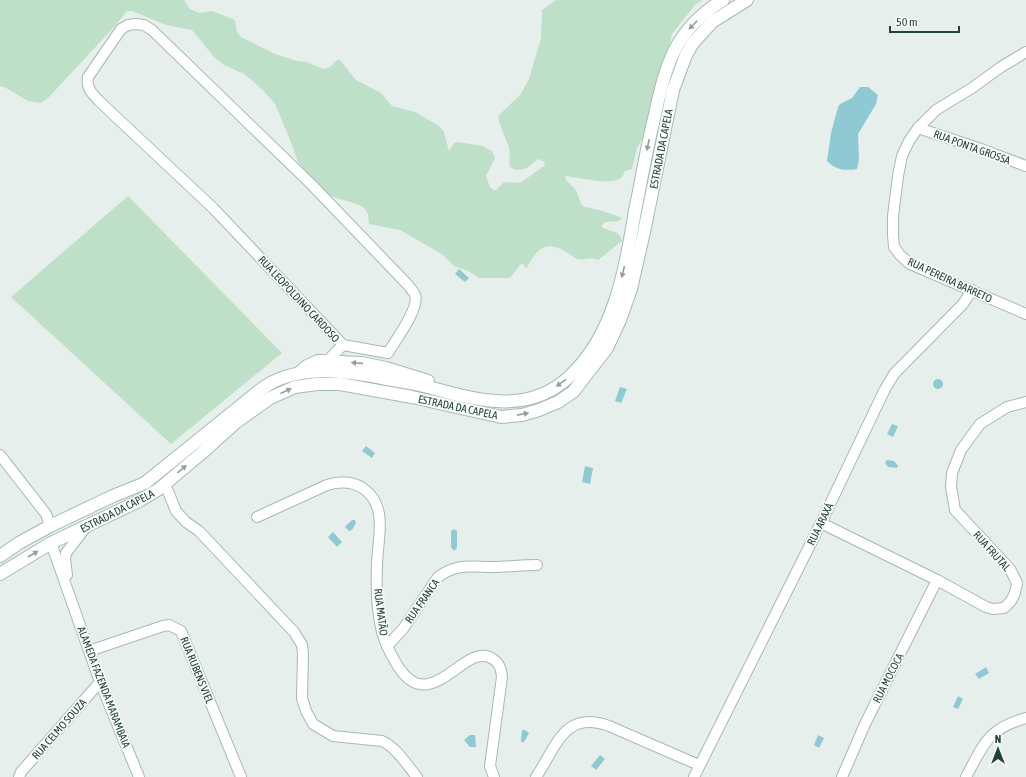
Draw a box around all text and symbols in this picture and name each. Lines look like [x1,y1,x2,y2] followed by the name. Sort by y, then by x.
[890,8,959,34] scale bar
[896,15,918,29] text: 50 m
[688,20,697,30] one-way arrow
[647,107,675,190] street label: ESTRADA DA CAPELA
[932,128,1013,167] street label: RUA PONTA GROSSA
[644,138,650,151] one-way arrow
[256,254,342,344] street label: RUA LEOPOLDINO CARDOSO
[906,255,994,305] street label: RUA PEREIRA BARRETO
[620,266,626,278] one-way arrow
[350,359,363,366] one-way arrow
[556,379,566,387] one-way arrow
[280,388,291,394] one-way arrow
[417,393,500,421] street label: ESTRADA DA CAPELA
[517,411,529,417] one-way arrow
[177,465,188,474] one-way arrow
[78,487,156,535] street label: ESTRADA DA CAPELA
[805,500,836,547] street label: RUA ARAXÁ
[971,529,1013,574] street label: RUA FRUTAL
[27,550,39,557] one-way arrow
[402,576,442,625] street label: RUA FRANCA
[372,588,390,636] street label: RUA MATÃO
[75,625,133,750] street label: ALAMEDA FAZENDA MARAMBAIA
[178,635,216,706] street label: RUA RUBENS VIEL
[870,651,906,705] street label: RUA MOCOCA
[30,696,89,762] street label: RUA CELMO SOUZA
[978,729,1018,769] north arrow
[995,733,1001,745] text: N

